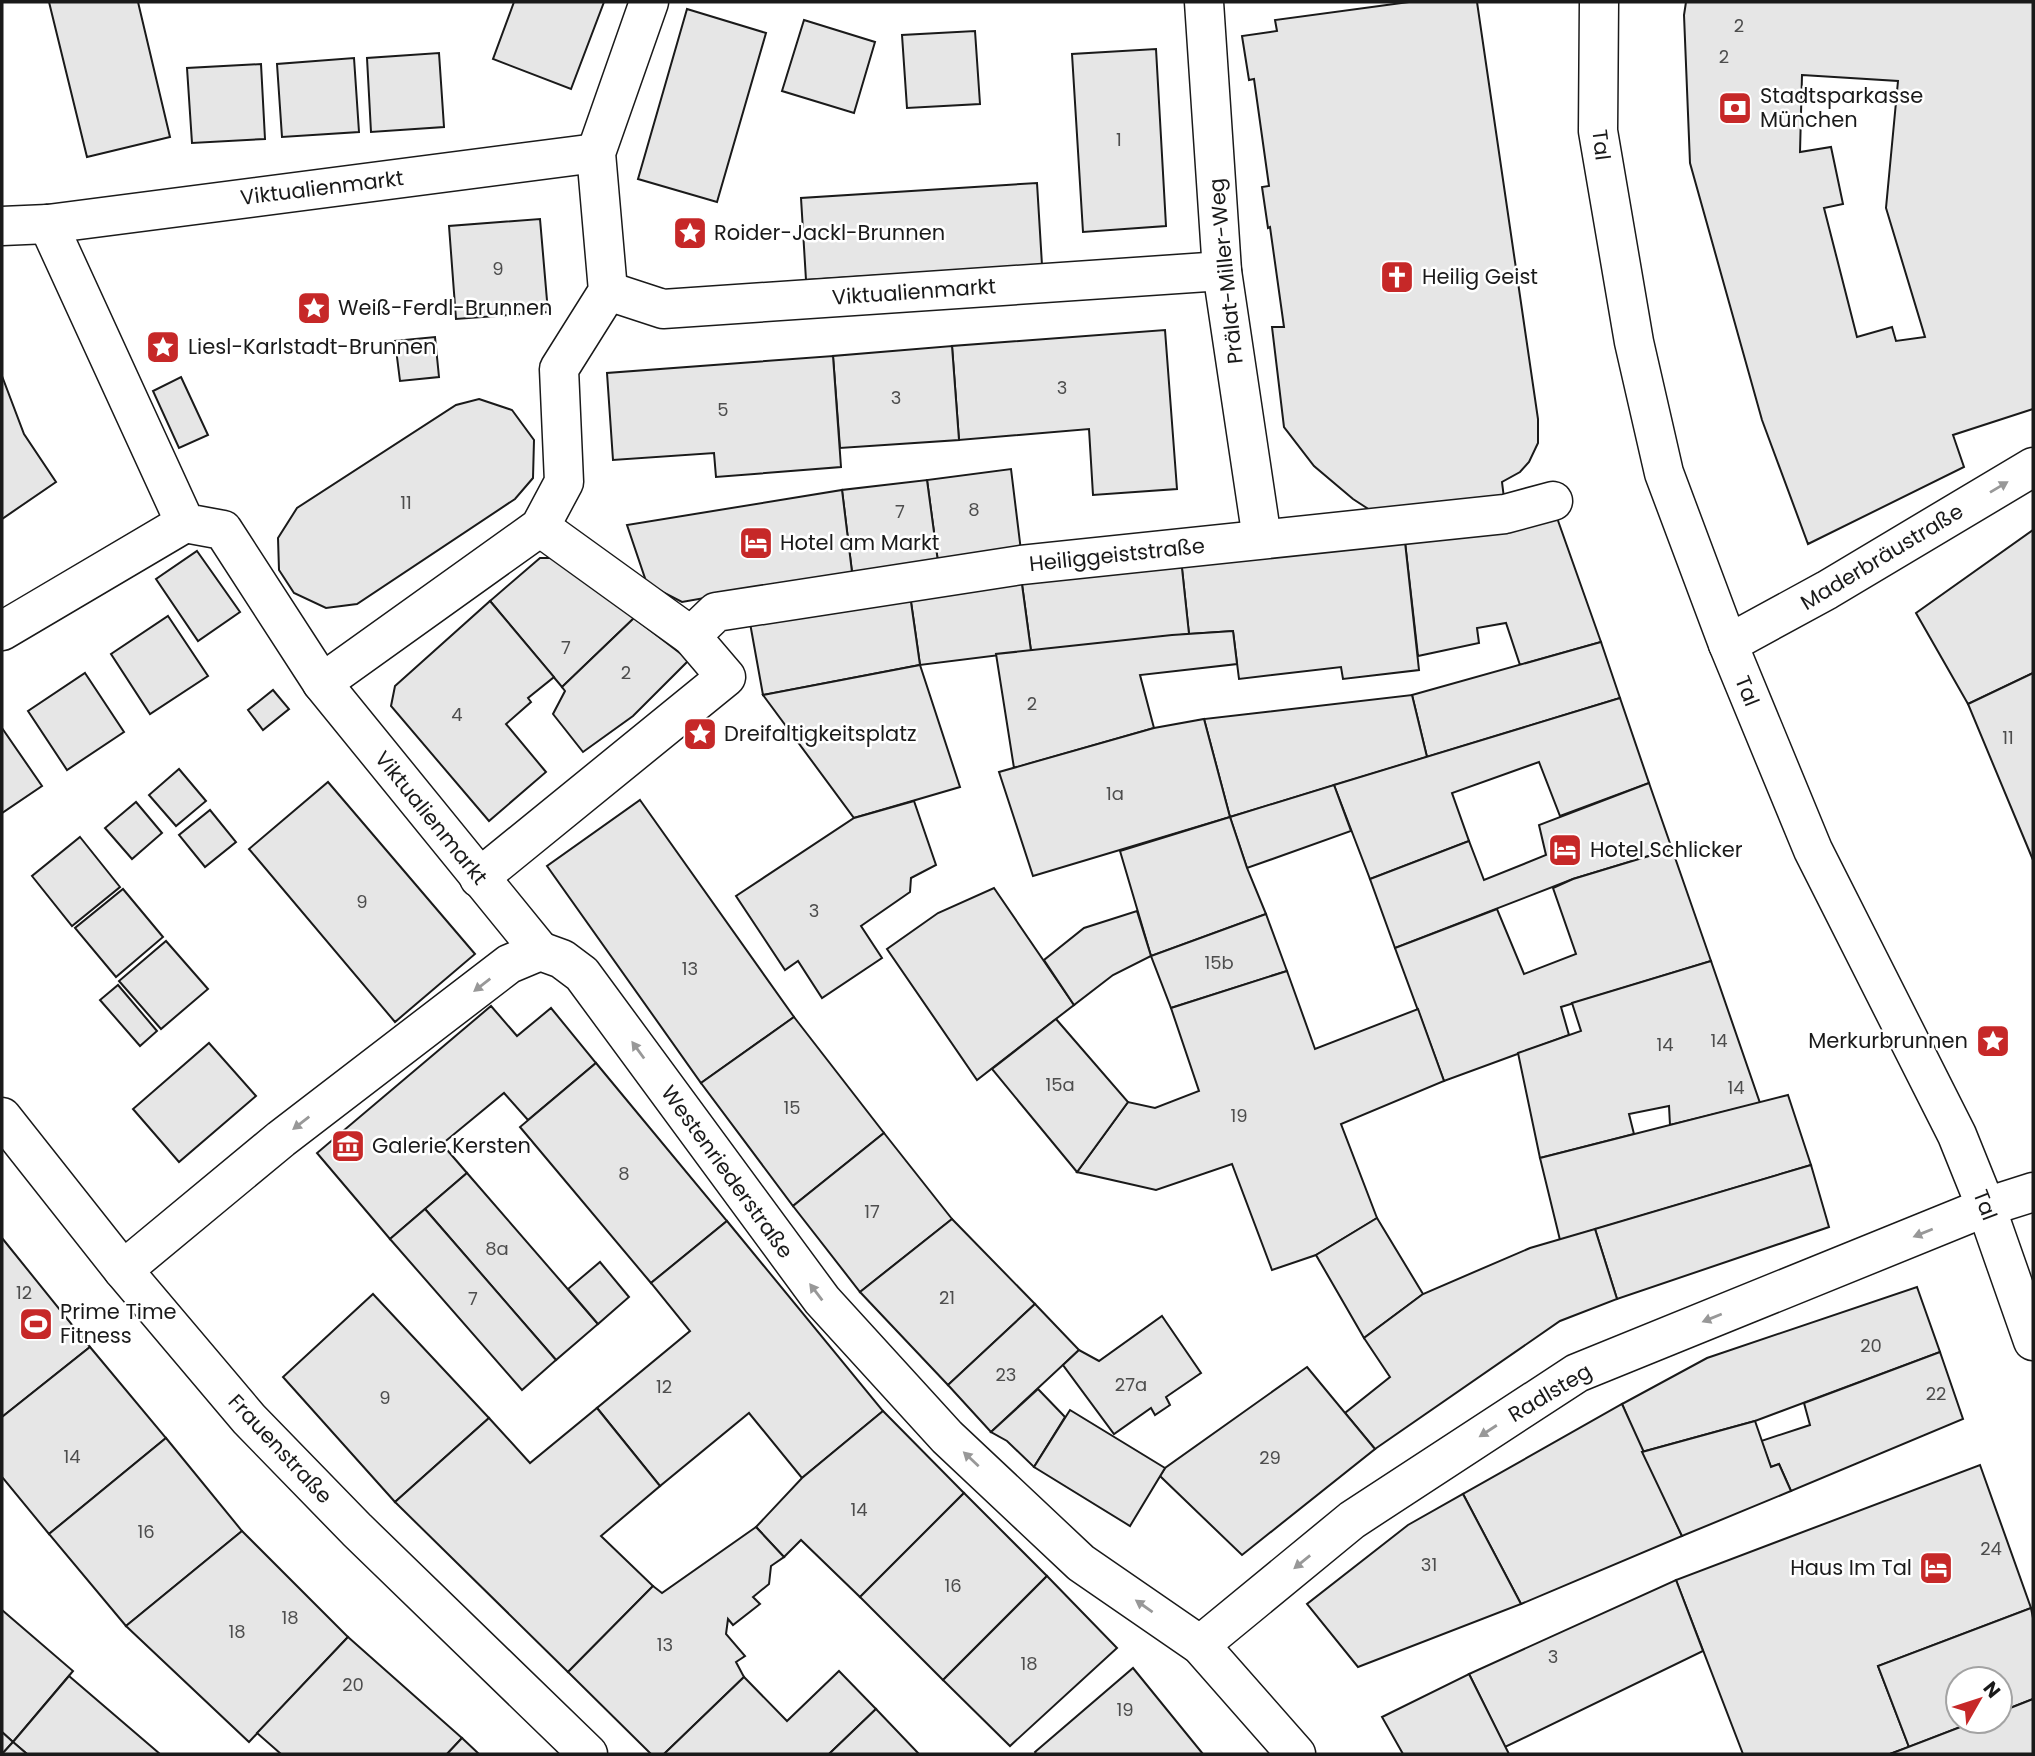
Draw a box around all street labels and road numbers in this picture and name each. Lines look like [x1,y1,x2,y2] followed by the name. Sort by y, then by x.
[1585,128,1618,162] street label: Tal
[239,163,405,212] street label: Viktualienmarkt
[1201,177,1250,365] street label: Prälat-Miller-Weg
[831,271,997,312] street label: Viktualienmarkt
[1795,497,1968,617] street label: Maderbräustraße
[1028,531,1206,578] street label: Heiliggeiststraße
[1728,671,1767,710] street label: Tal
[368,745,494,891] street label: Viktualienmarkt
[655,1079,800,1264] street label: Westenriederstraße
[1966,1185,2005,1224] street label: Tal
[1503,1356,1597,1429] street label: Radlsteg
[222,1387,339,1510] street label: Frauenstraße

